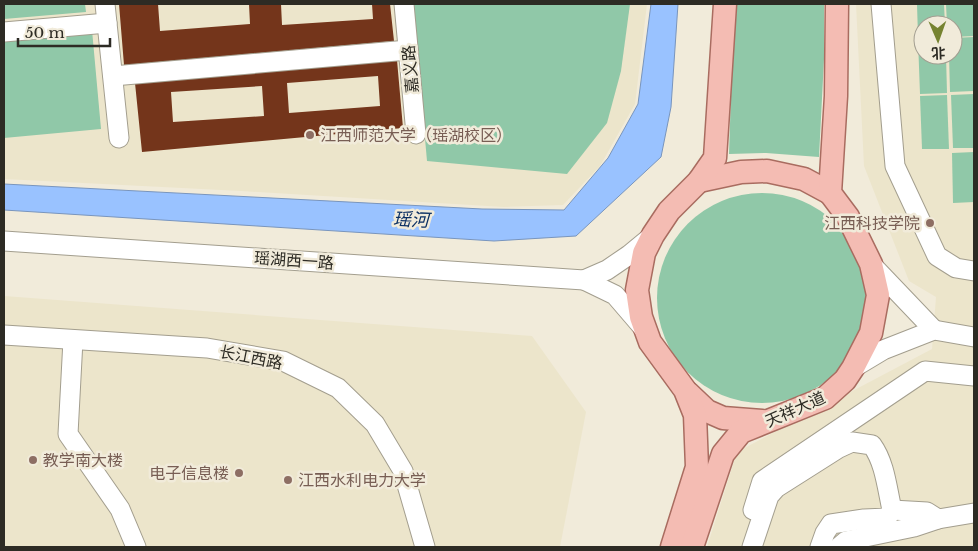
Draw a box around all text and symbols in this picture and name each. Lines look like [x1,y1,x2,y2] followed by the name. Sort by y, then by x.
[18,15,110,47] scale bar
[913,15,963,65] north arrow
[25,23,65,42] text: 50 m
[398,44,422,94] street label: 嘉义路
[931,44,946,62] text: 北
[320,125,512,145] place label: 江西师范大学（瑶湖校区）
[304,129,316,141] marker: 江西师范大学（瑶湖校区）
[393,208,432,232] water label: 瑶河
[824,213,920,233] place label: 江西科技学院
[924,217,936,229] marker: 江西科技学院
[253,247,335,273] street label: 瑶湖西一路
[218,341,284,373] street label: 长江西路
[762,387,828,431] street label: 天祥大道
[43,450,123,470] place label: 教学南大楼
[27,454,39,466] marker: 教学南大楼
[149,463,229,483] place label: 电子信息楼
[233,467,245,479] marker: 电子信息楼
[298,470,426,490] place label: 江西水利电力大学
[282,474,294,486] marker: 江西水利电力大学

